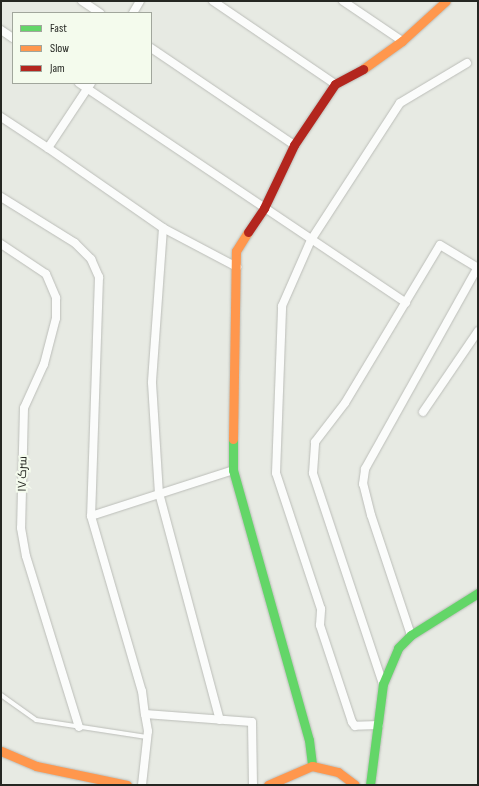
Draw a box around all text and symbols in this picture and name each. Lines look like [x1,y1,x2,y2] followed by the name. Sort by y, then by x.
[12,12,152,84] legend
[50,21,67,36] text: Fast
[50,41,69,56] text: Slow
[50,61,65,76] text: Jam
[15,456,31,492] street label: سرک ۱۷

